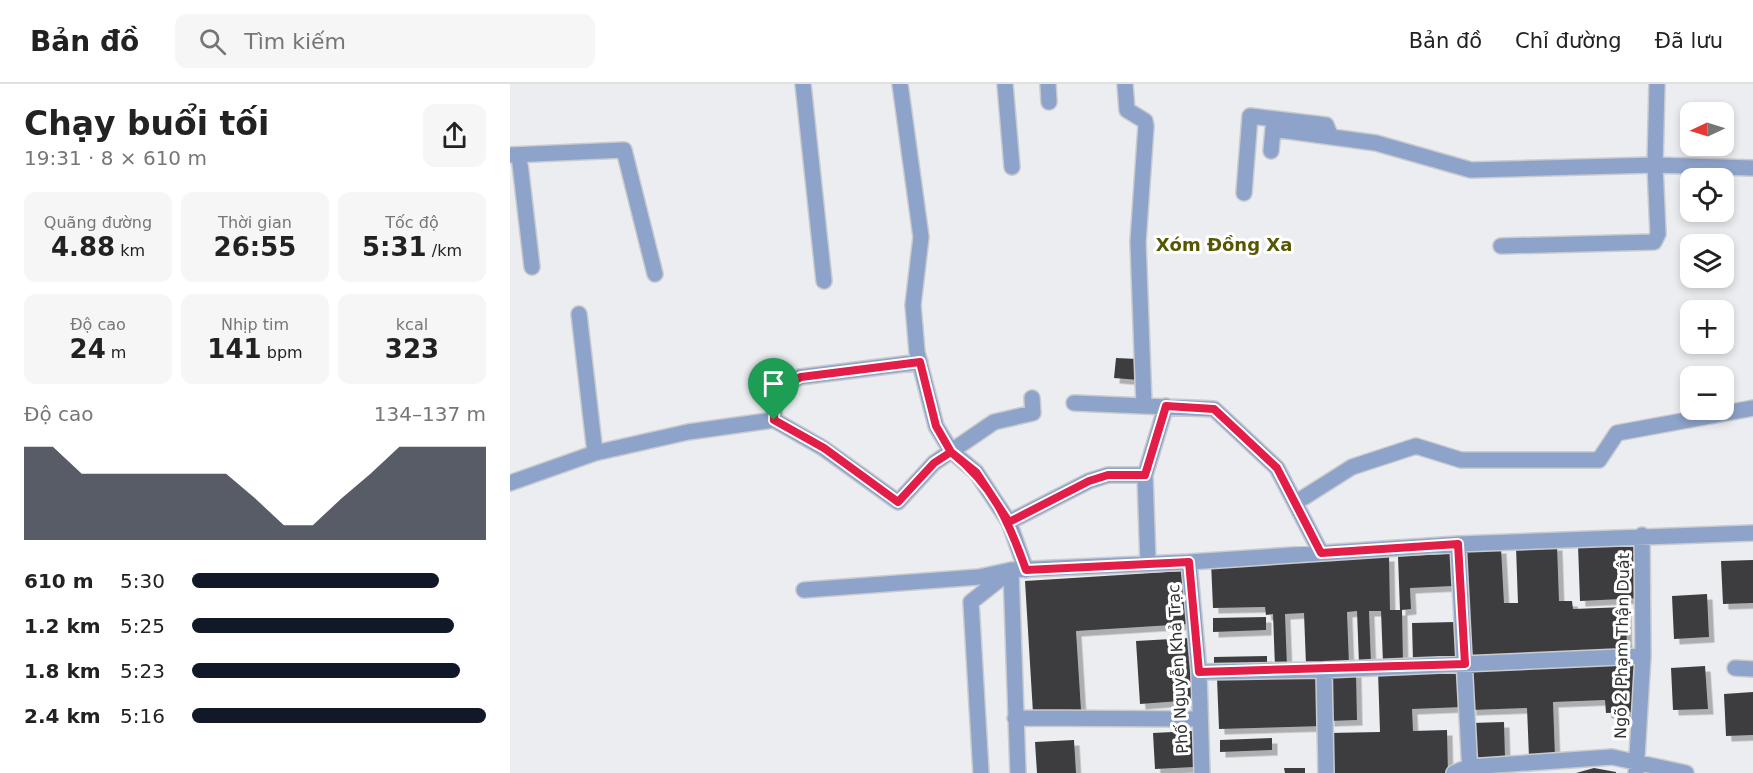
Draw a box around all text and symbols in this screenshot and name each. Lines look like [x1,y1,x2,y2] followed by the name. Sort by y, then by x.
[175,14,595,68] search box
[30,25,139,58] text: Bản đồ
[196,25,229,58] icon: search
[244,29,346,54] text: Tìm kiếm
[1409,29,1482,53] text: Bản đồ
[1515,29,1622,53] text: Chỉ đường
[1655,29,1723,53] text: Đã lưu
[1680,102,1734,156] north arrow
[1680,102,1734,420] map controls
[24,104,269,143] text: Chạy buổi tối
[423,104,486,167] button: share
[24,146,207,170] text: 19:31 · 8 × 610 m
[1680,168,1734,222] button: locate
[44,213,152,232] text: Quãng đường
[218,213,292,232] text: Thời gian
[385,213,439,232] text: Tốc độ
[51,232,115,262] text: 4.88
[214,232,296,262] text: 26:55
[362,232,427,262] text: 5:31
[1156,234,1292,255] district label: Xóm Đồng Xa
[1680,234,1734,288] button: layers
[115,241,145,260] text: km
[427,241,462,260] text: /km
[1680,300,1734,354] button: +
[70,315,126,334] text: Độ cao
[221,315,289,334] text: Nhịp tim
[396,315,428,334] text: kcal
[70,334,106,364] text: 24
[207,334,262,364] text: 141
[385,334,439,364] text: 323
[106,343,126,362] text: m
[262,343,303,362] text: bpm
[748,358,799,420] pin
[1680,366,1734,420] button: −
[757,367,790,400] icon: arrive
[24,402,94,426] text: Độ cao
[374,402,486,426] text: 134–137 m
[1611,553,1633,739] street label: Ngõ 2 Phạm Thận Duật
[24,569,94,593] text: 610 m
[120,569,165,593] text: 5:30
[1164,584,1192,754] street label: Phố Nguyễn Khả Trạc
[24,614,101,638] text: 1.2 km
[120,614,165,638] text: 5:25
[24,659,101,683] text: 1.8 km
[120,659,165,683] text: 5:23
[24,704,101,728] text: 2.4 km
[120,704,165,728] text: 5:16

